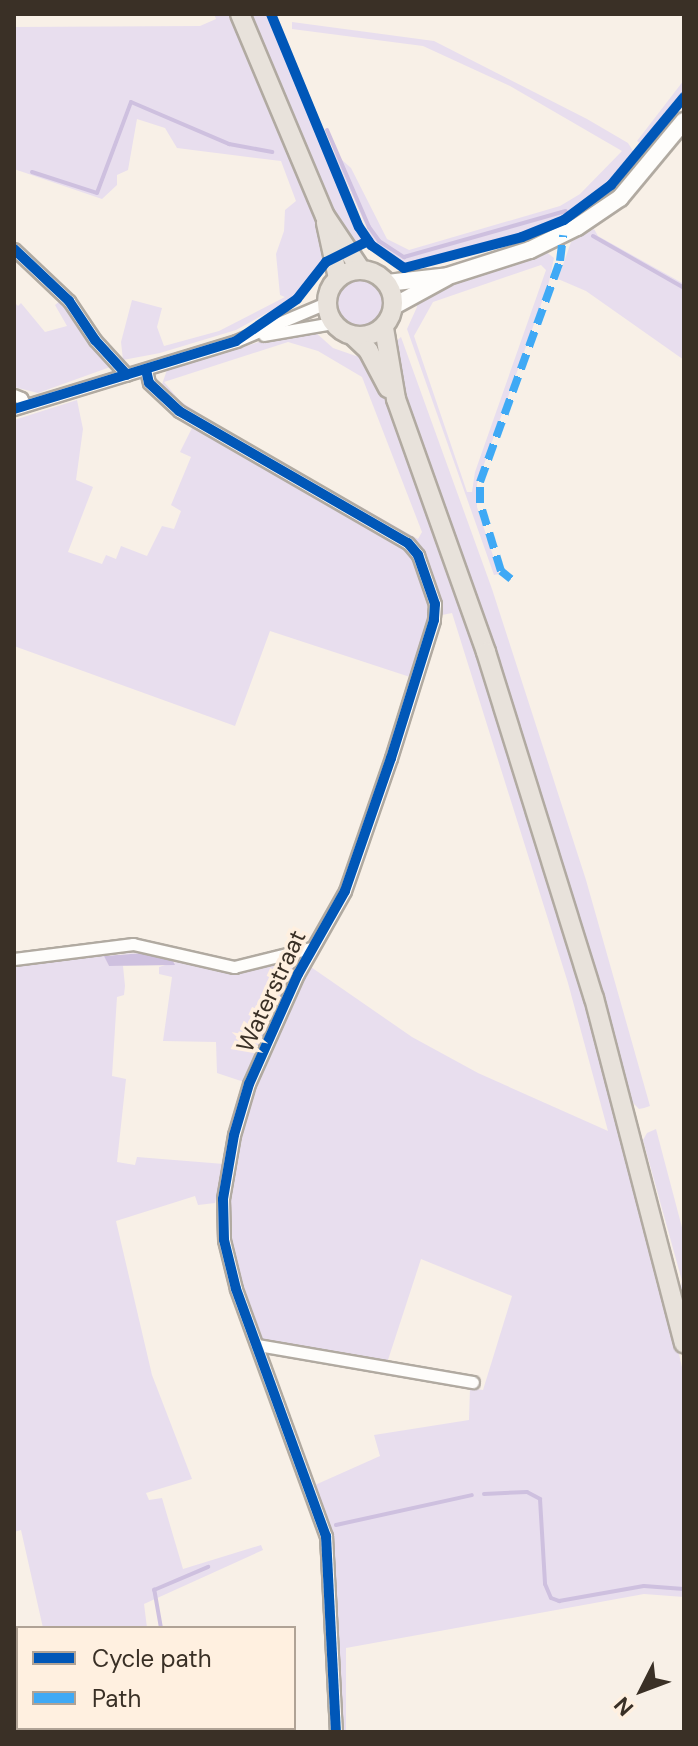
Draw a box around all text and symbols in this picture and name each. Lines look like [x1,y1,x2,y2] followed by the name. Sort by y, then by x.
[230,925,312,1057] street label: Waterstraat
[16,1626,296,1730] legend
[92,1643,211,1674] text: Cycle path
[602,1650,682,1730] north arrow
[92,1683,141,1714] text: Path
[608,1691,640,1722] text: N

